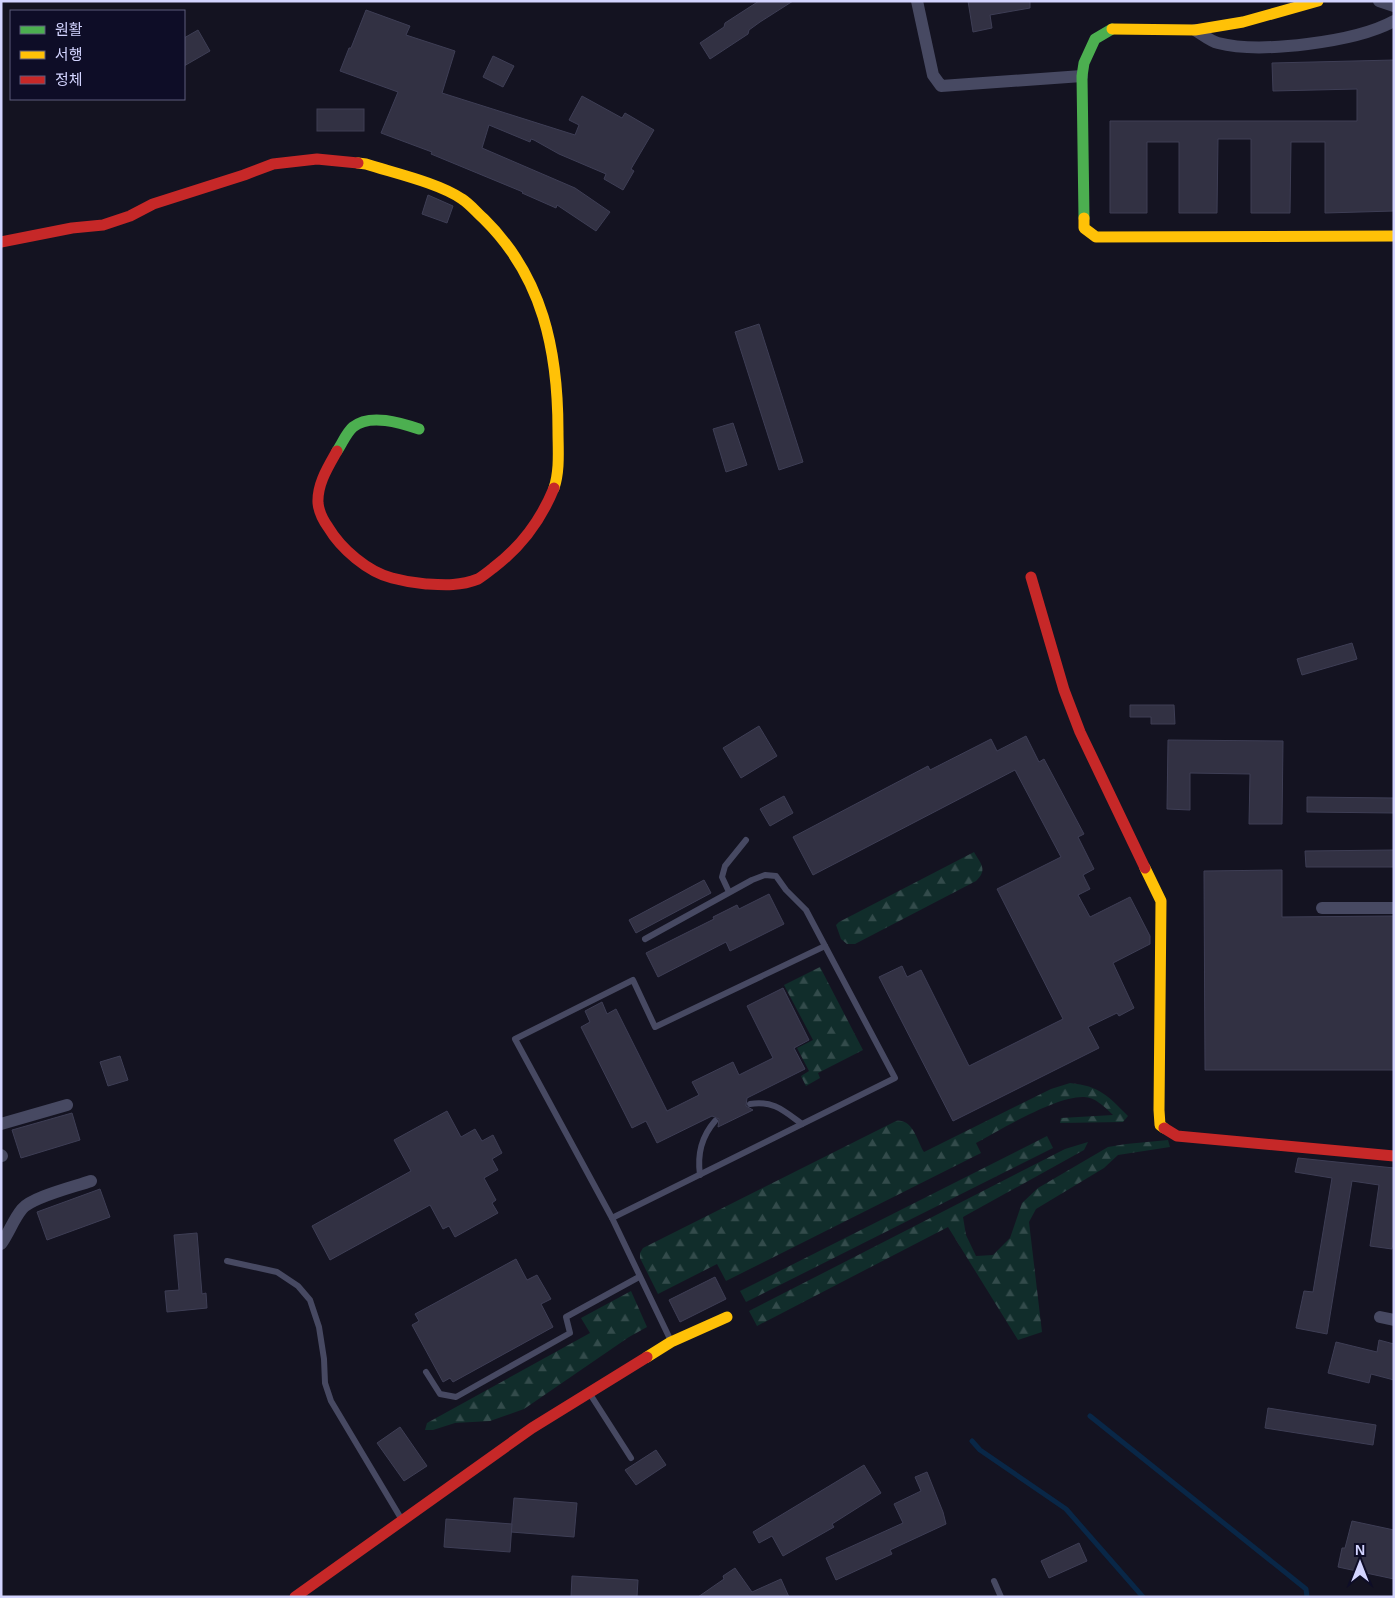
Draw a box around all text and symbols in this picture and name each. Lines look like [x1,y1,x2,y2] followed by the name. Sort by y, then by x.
[10,10,185,100] legend
[55,21,83,38] text: 원활
[55,46,83,63] text: 서행
[55,71,83,88] text: 정체
[1335,1538,1385,1588] north arrow
[1355,1542,1365,1558] text: N

